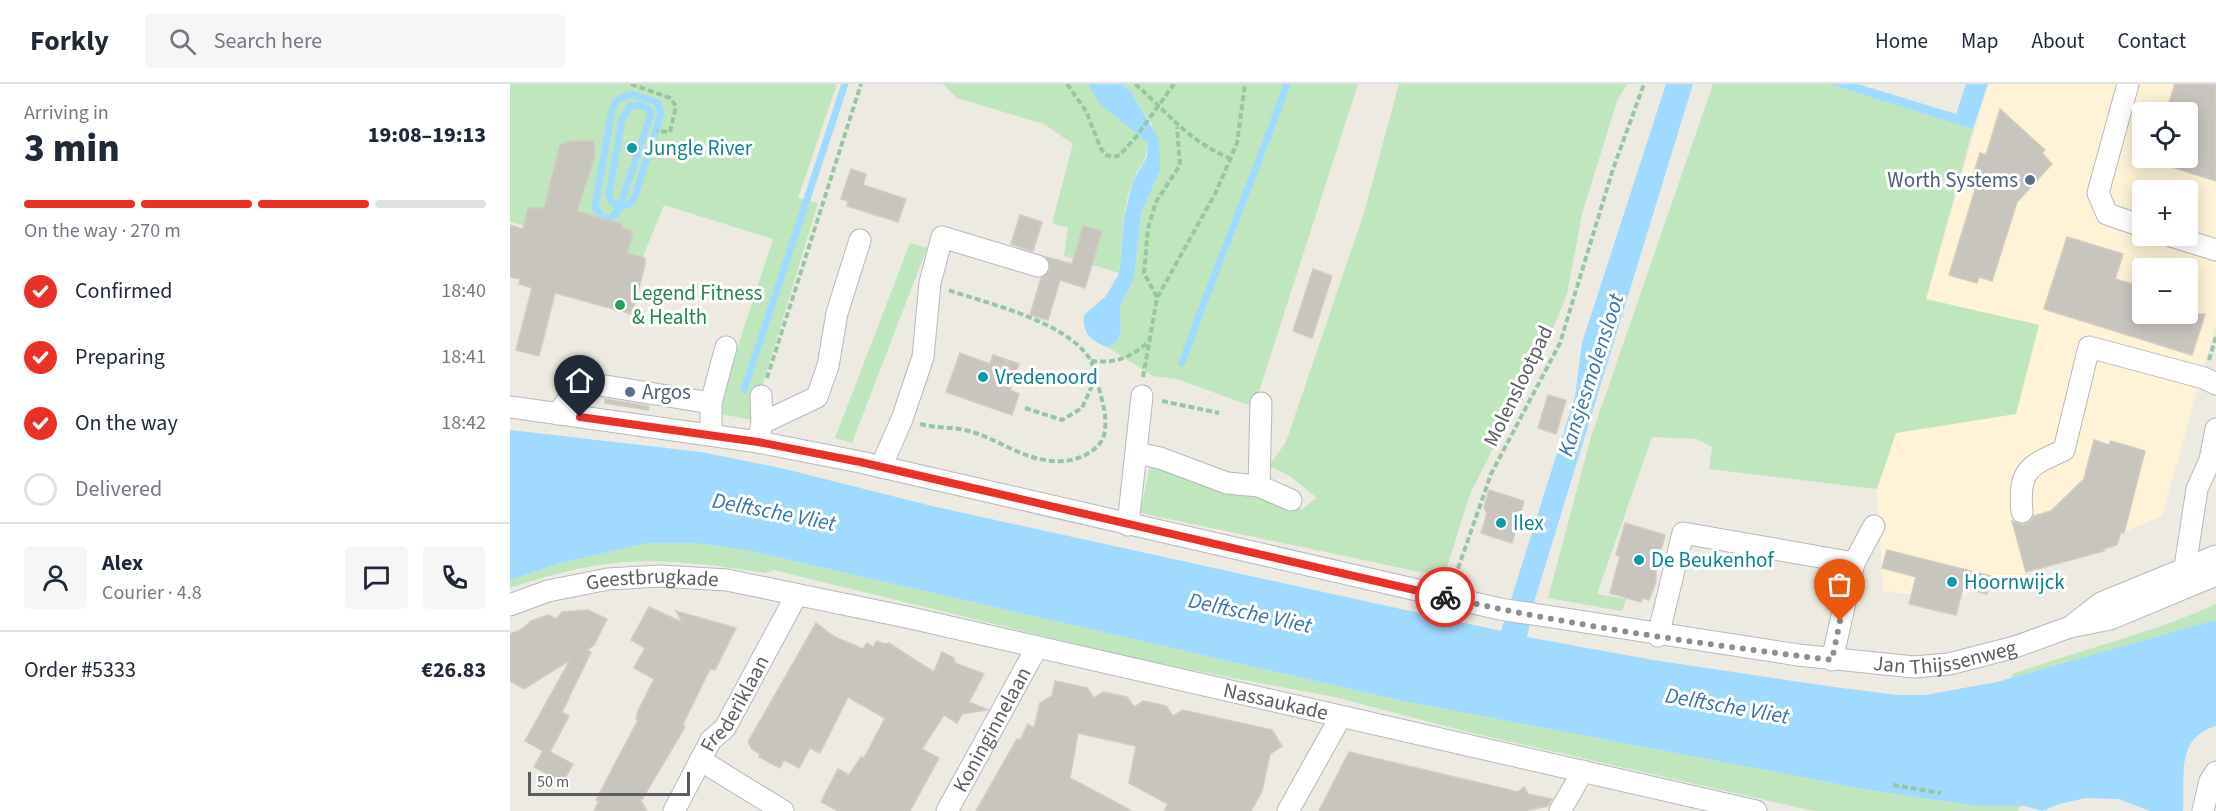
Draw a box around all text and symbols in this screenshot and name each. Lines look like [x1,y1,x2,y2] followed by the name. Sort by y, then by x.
[145,14,565,68] search box
[30,21,109,61] text: Forkly
[166,25,199,58] icon: search
[214,25,322,57] text: Search here
[1875,26,1928,56] text: Home
[1961,26,1999,56] text: Map
[2032,26,2084,56] text: About
[2117,26,2186,56] text: Contact
[24,99,109,127] text: Arriving in
[2132,102,2198,324] map controls
[2132,102,2198,168] button: locate
[368,119,486,151] text: 19:08–19:13
[24,121,120,177] text: 3 min
[644,133,753,163] place label: Jungle River
[625,141,639,155] marker: Jungle River
[1887,165,2018,195] place label: Worth Systems
[2023,173,2037,187] marker: Worth Systems
[2132,180,2198,246] button: +
[24,217,181,245] text: On the way · 270 m
[2132,258,2198,324] button: −
[24,275,57,308] icon: check
[75,275,172,307] text: Confirmed
[441,277,486,305] text: 18:40
[632,278,763,332] place label: Legend Fitness & Health
[1550,289,1633,460] water label: Kansjesmolensloot
[613,298,627,312] marker: Legend Fitness & Health
[1476,320,1560,452] street label: Molenslootpad
[24,341,57,374] icon: check
[75,341,165,373] text: Preparing
[441,343,486,371] text: 18:41
[554,355,605,417] pin
[995,362,1098,392] place label: Vredenoord
[563,364,596,397] icon: home
[976,370,990,384] marker: Vredenoord
[642,377,691,407] place label: Argos
[623,385,637,399] marker: Argos
[24,407,57,440] icon: check
[75,407,178,439] text: On the way
[441,409,486,437] text: 18:42
[75,473,162,505] text: Delivered
[709,484,839,540] water label: Delftsche Vliet
[1513,508,1544,538] place label: Ilex
[1494,516,1508,530] marker: Ilex
[1651,545,1774,575] place label: De Beukenhof
[24,546,87,609] button: person
[345,546,408,609] button: chat
[423,546,486,609] button: phone
[102,547,143,579] text: Alex
[1632,553,1646,567] marker: De Beukenhof
[1814,559,1865,621] pin
[583,561,720,598] street label: Geestbrugkade
[1415,567,1475,627] courier
[1964,567,2065,597] place label: Hoornwijck
[1823,568,1856,601] icon: bag
[1945,575,1959,589] marker: Hoornwijck
[102,579,202,607] text: Courier · 4.8
[1429,581,1462,614] icon: bike
[1185,584,1315,642] water label: Delftsche Vliet
[1872,632,2020,682] street label: Jan Thijssenweg
[692,650,776,757] street label: Frederiklaan
[24,654,136,686] text: Order #5333
[421,654,486,686] text: €26.83
[945,661,1038,798] street label: Koninginnelaan
[1220,675,1331,728] street label: Nassaukade
[1663,679,1792,733] water label: Delftsche Vliet
[528,769,690,796] scale bar
[537,771,569,793] text: 50 m

